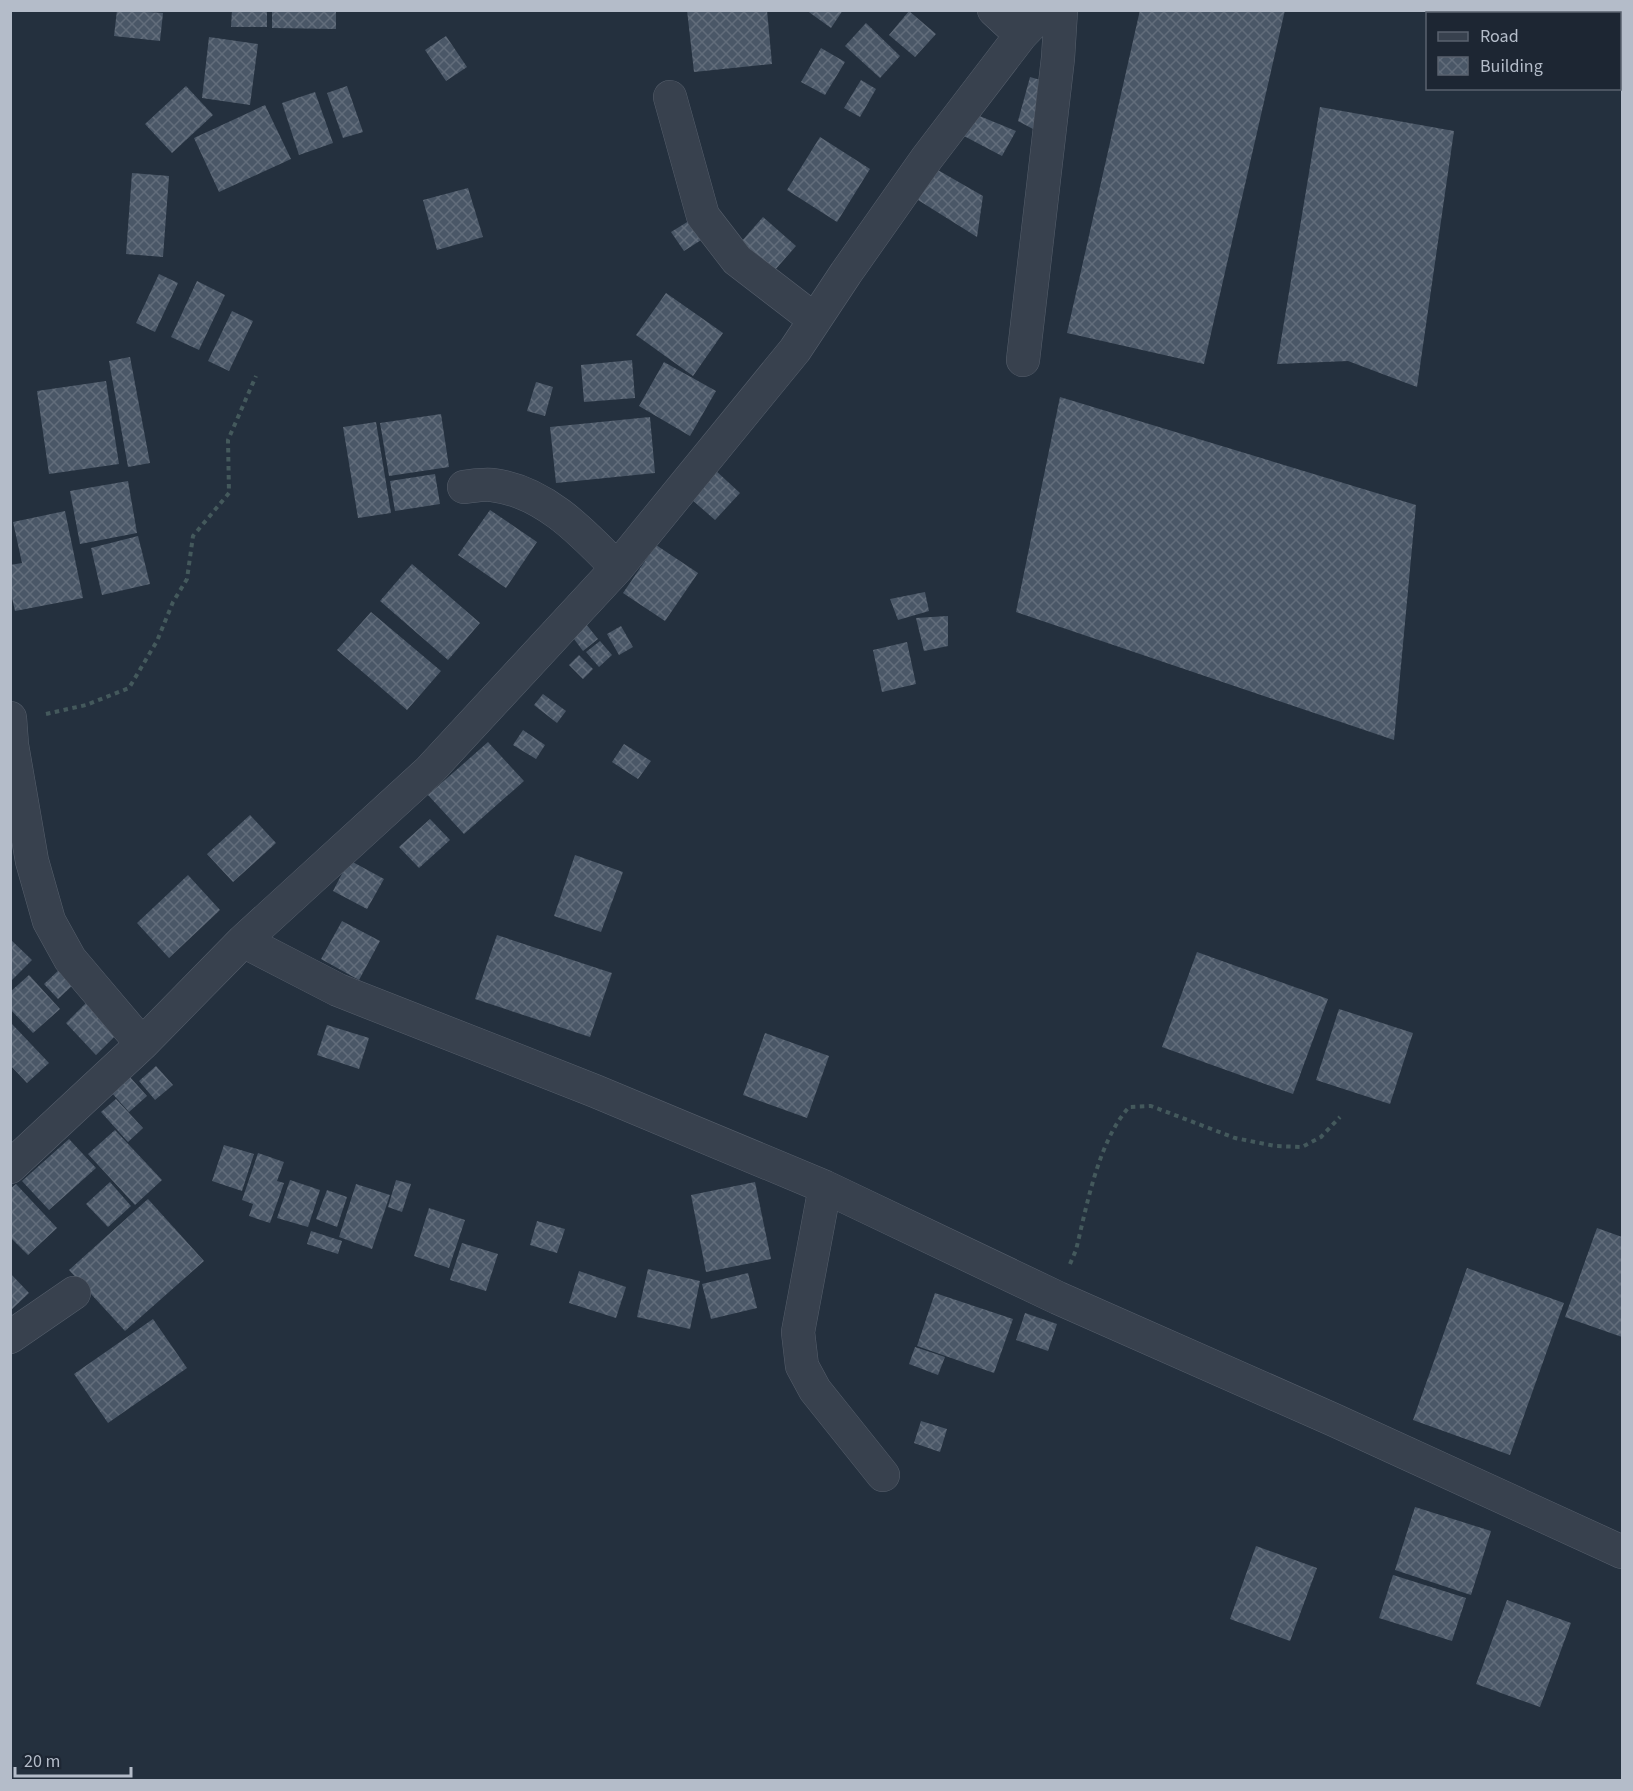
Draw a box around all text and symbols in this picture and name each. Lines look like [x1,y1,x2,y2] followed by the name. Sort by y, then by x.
[1426,12,1621,90] legend
[1480,24,1519,49] text: Road
[1480,54,1543,79] text: Building
[15,1740,130,1778] scale bar
[24,1749,60,1774] text: 20 m

